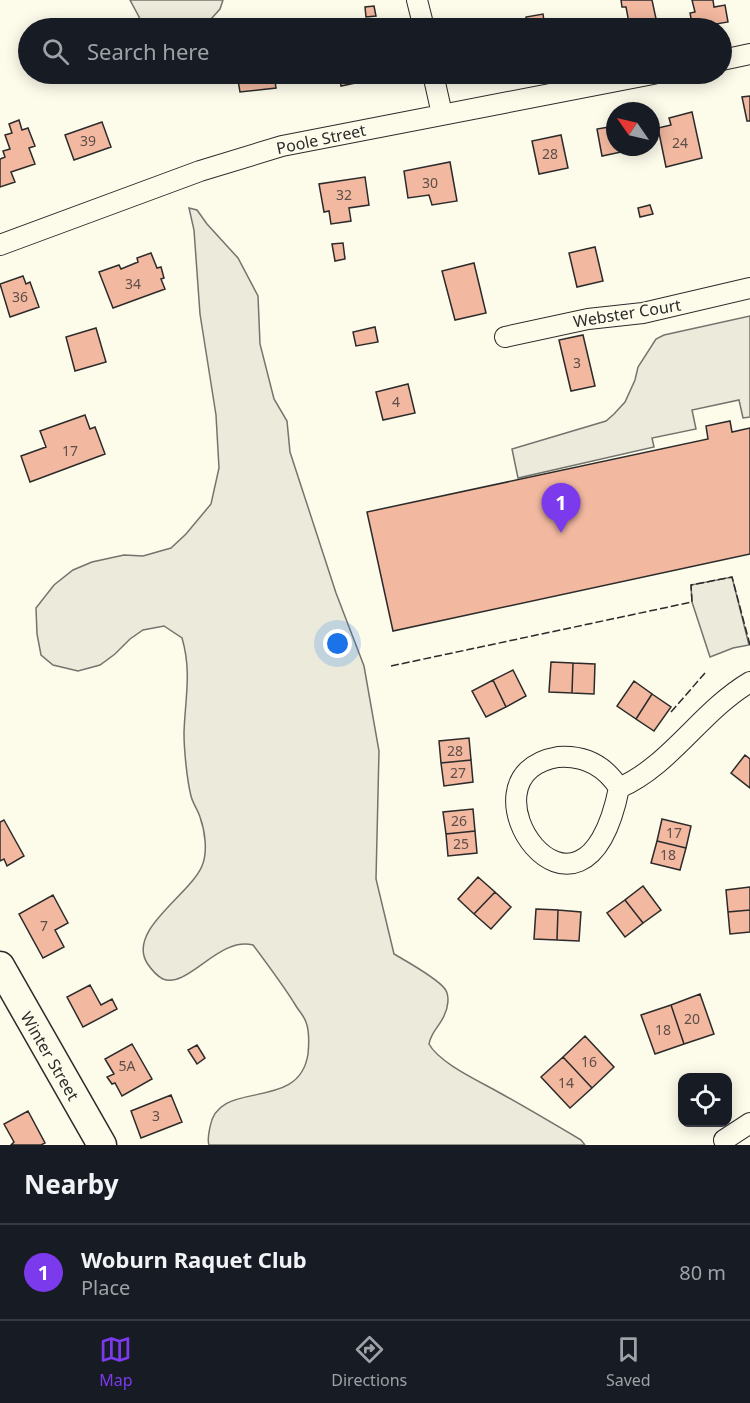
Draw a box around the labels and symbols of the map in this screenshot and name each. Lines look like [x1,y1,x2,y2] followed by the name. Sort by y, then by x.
[606,102,660,156] north arrow
[274,119,368,159] street label: Poole Street
[80,131,96,150] house number: 39
[672,133,688,152] house number: 24
[542,144,558,163] house number: 28
[422,173,438,192] house number: 30
[336,185,352,204] house number: 32
[125,274,141,293] house number: 34
[12,287,28,306] house number: 36
[572,294,683,332] street label: Webster Court
[573,353,581,372] house number: 3
[392,392,400,411] house number: 4
[62,441,78,460] house number: 17
[542,484,580,533] pin: 1
[323,629,352,658] your location
[447,741,463,760] house number: 28
[450,763,466,782] house number: 27
[451,811,467,830] house number: 26
[666,823,682,842] house number: 17
[453,834,469,853] house number: 25
[660,845,676,864] house number: 18
[40,916,48,935] house number: 7
[16,1008,84,1105] street label: Winter Street
[684,1009,700,1028] house number: 20
[655,1020,671,1039] house number: 18
[581,1052,597,1071] house number: 16
[119,1056,136,1075] house number: 5A
[558,1073,574,1092] house number: 14
[152,1106,160,1125] house number: 3

